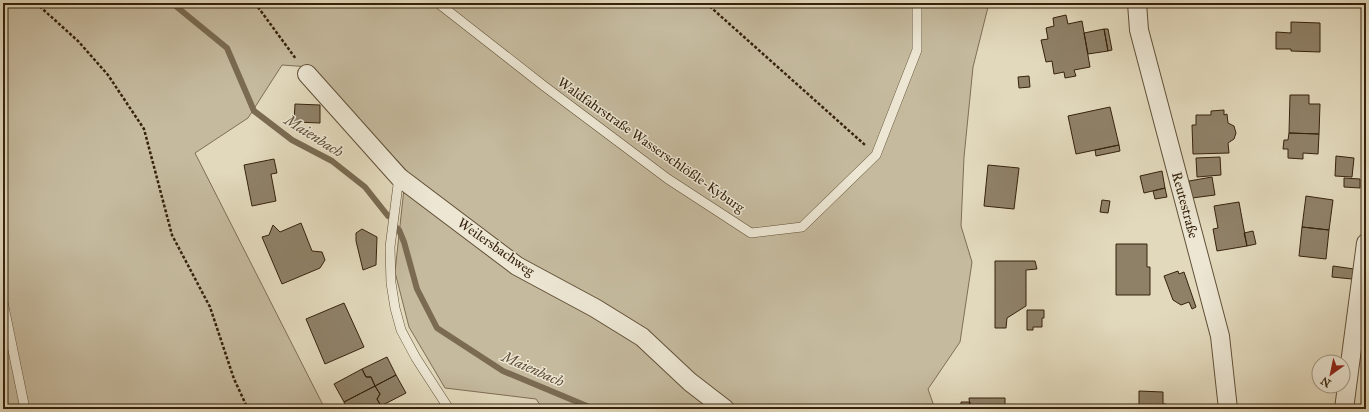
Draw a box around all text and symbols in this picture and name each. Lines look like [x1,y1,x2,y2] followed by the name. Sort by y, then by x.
[554,74,748,217] street label: Waldfahrstraße Wasserschlößle-Kyburg
[280,110,347,161] water label: Maienbach
[1168,170,1202,240] street label: Reutestraße
[454,214,538,280] street label: Weilersbachweg
[497,347,567,391] water label: Maienbach
[1311,354,1351,394] north arrow
[1318,374,1333,390] text: N

